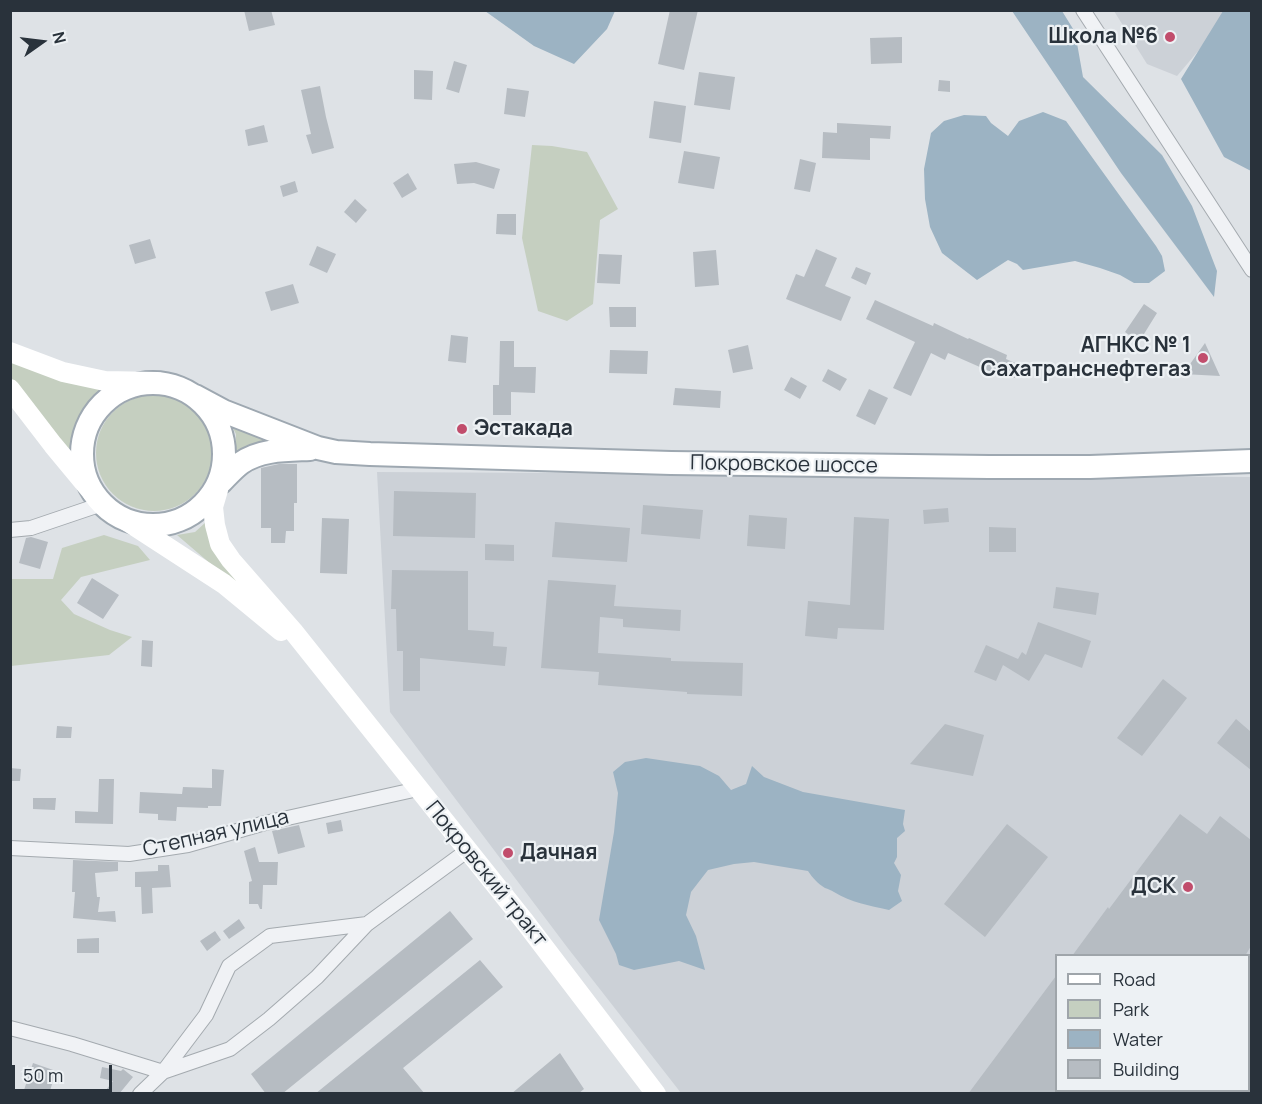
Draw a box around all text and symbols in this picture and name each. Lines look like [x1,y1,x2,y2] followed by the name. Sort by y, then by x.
[12,12,72,72] north arrow
[1048,24,1158,50] place label: Школа №6
[47,29,72,46] text: N
[1163,30,1177,44] marker: Школа №6
[981,333,1191,383] place label: АГНКС № 1 Сахатранснефтегаз
[1196,351,1210,365] marker: АГНКС № 1 Сахатранснефтегаз
[474,416,573,442] place label: Эстакада
[455,422,469,436] marker: Эстакада
[690,451,878,479] street label: Покровское шоссе
[420,796,552,952] street label: Покровский тракт
[141,805,291,863] street label: Степная улица
[520,840,597,866] place label: Дачная
[501,846,515,860] marker: Дачная
[1131,874,1176,900] place label: ДСК
[1181,880,1195,894] marker: ДСК
[1055,954,1250,1092] legend
[1113,967,1156,991] text: Road
[1113,997,1149,1021] text: Park
[1113,1027,1163,1051] text: Water
[15,1053,116,1091] scale bar
[1113,1057,1179,1081] text: Building
[23,1063,63,1087] text: 50 m

